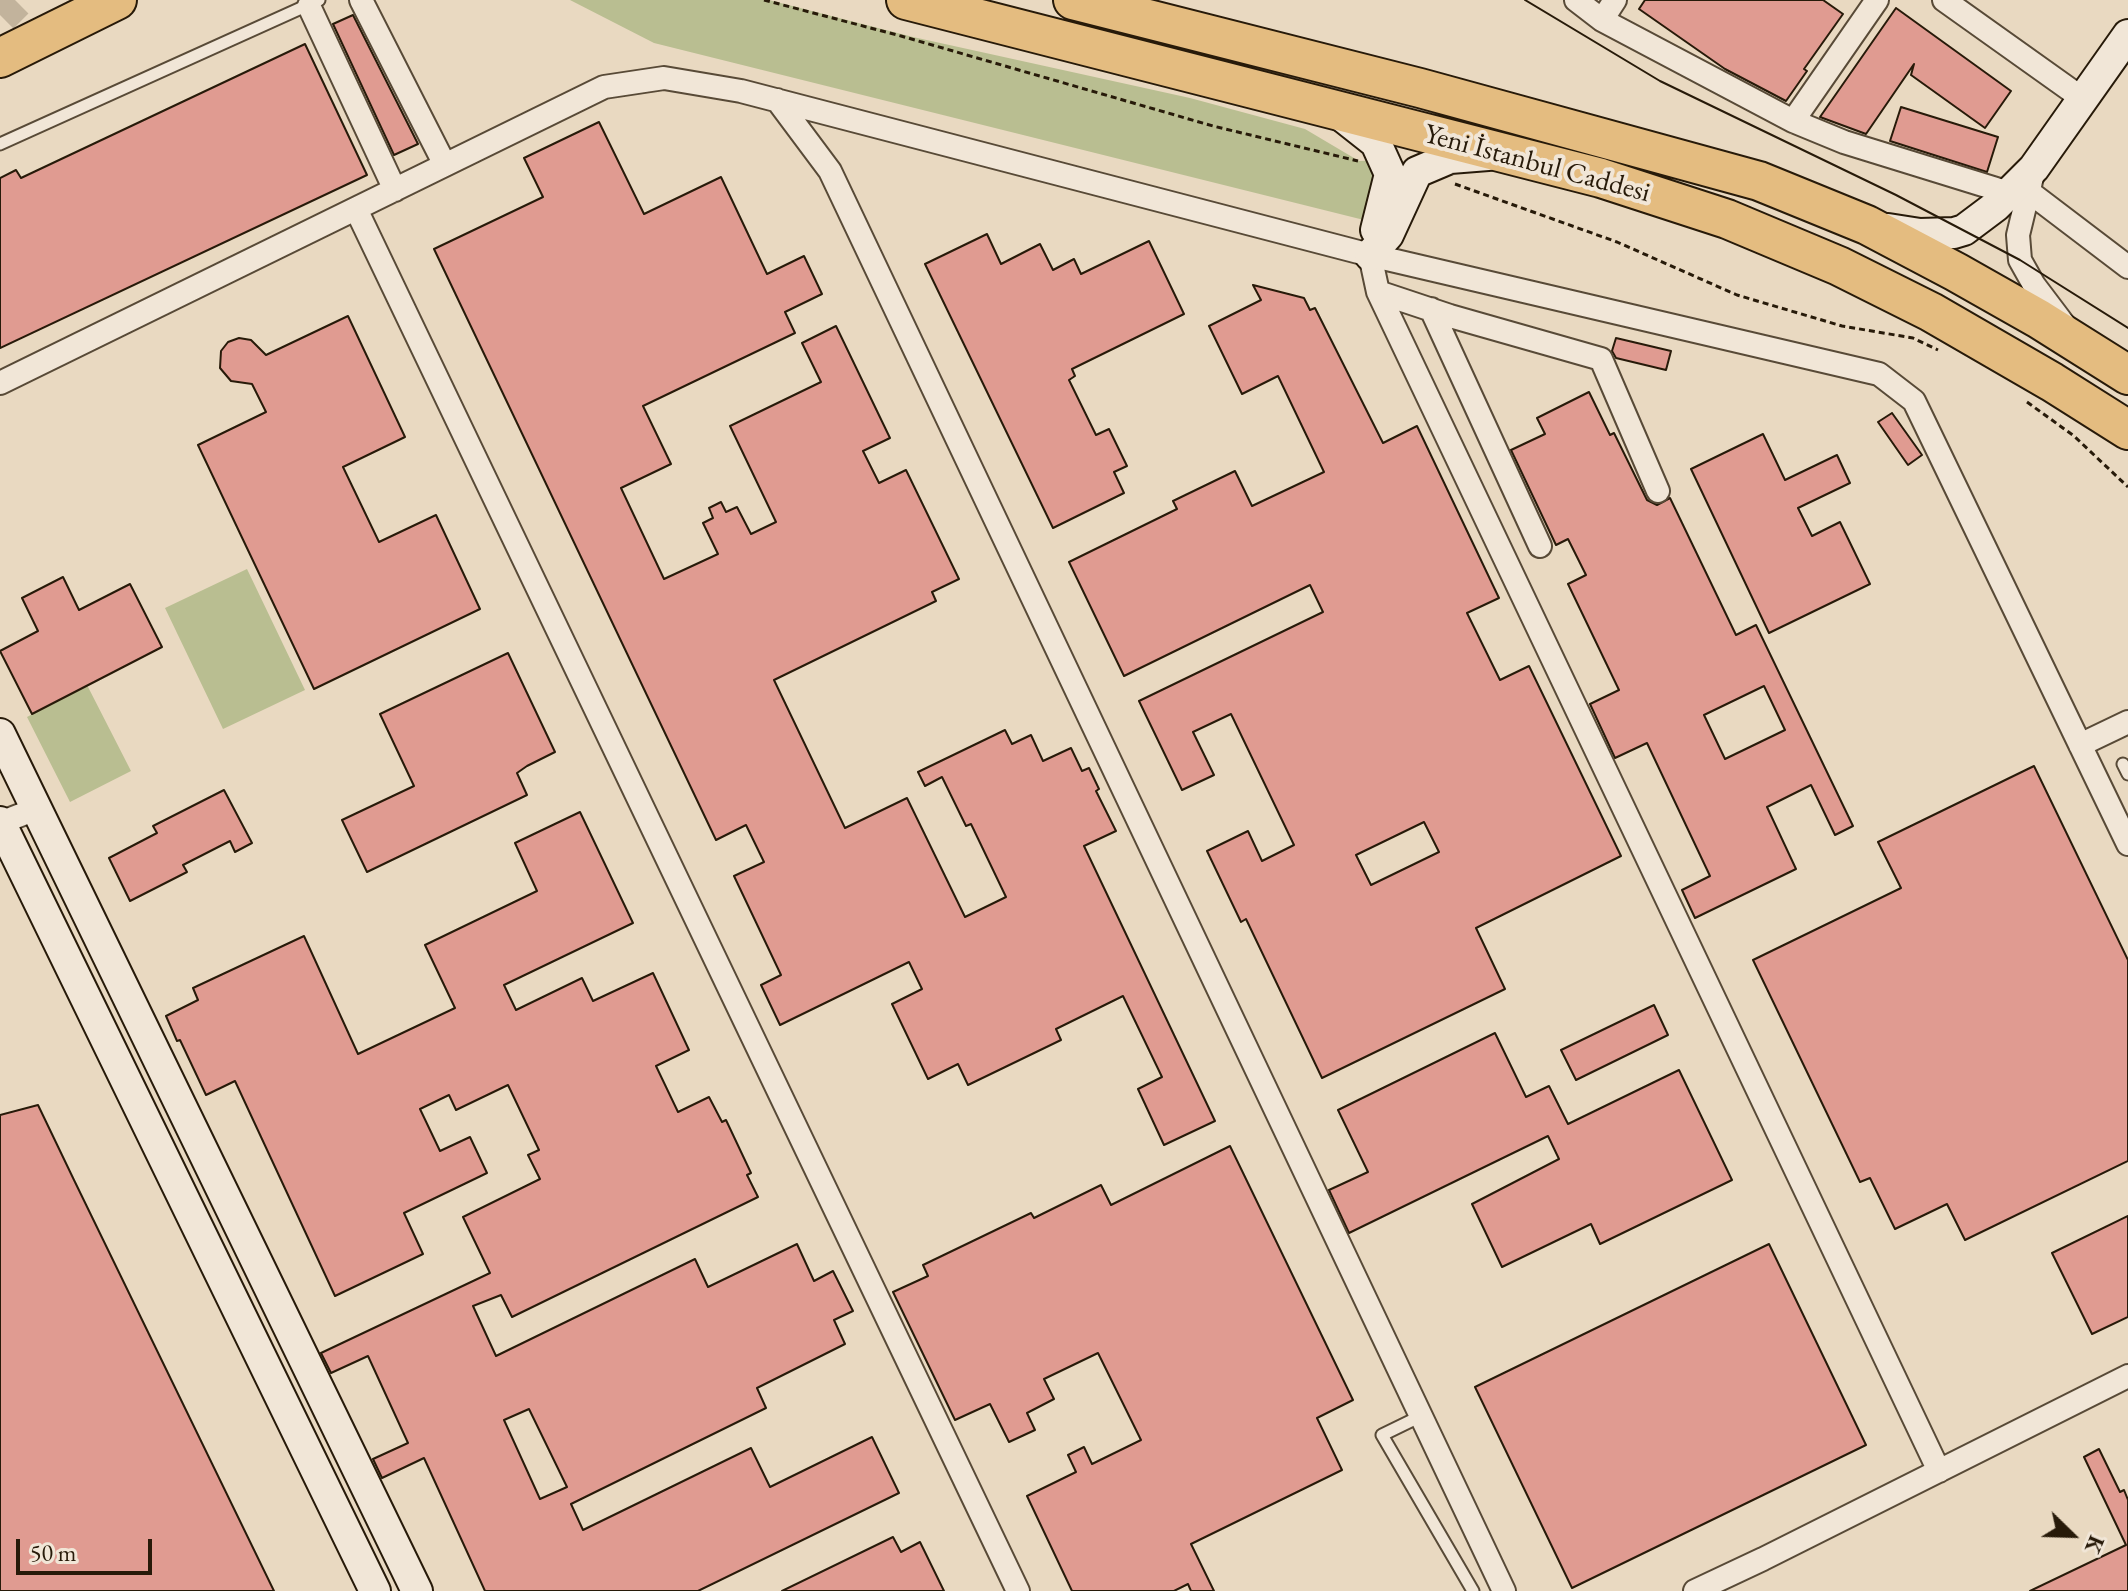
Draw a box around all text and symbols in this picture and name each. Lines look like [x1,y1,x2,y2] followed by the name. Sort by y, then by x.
[1420,118,1654,210] street label: Yeni İstanbul Caddesi
[2032,1495,2112,1575] north arrow
[20,1523,156,1573] scale bar
[2078,1531,2111,1558] text: K
[30,1537,77,1568] text: 50 m

